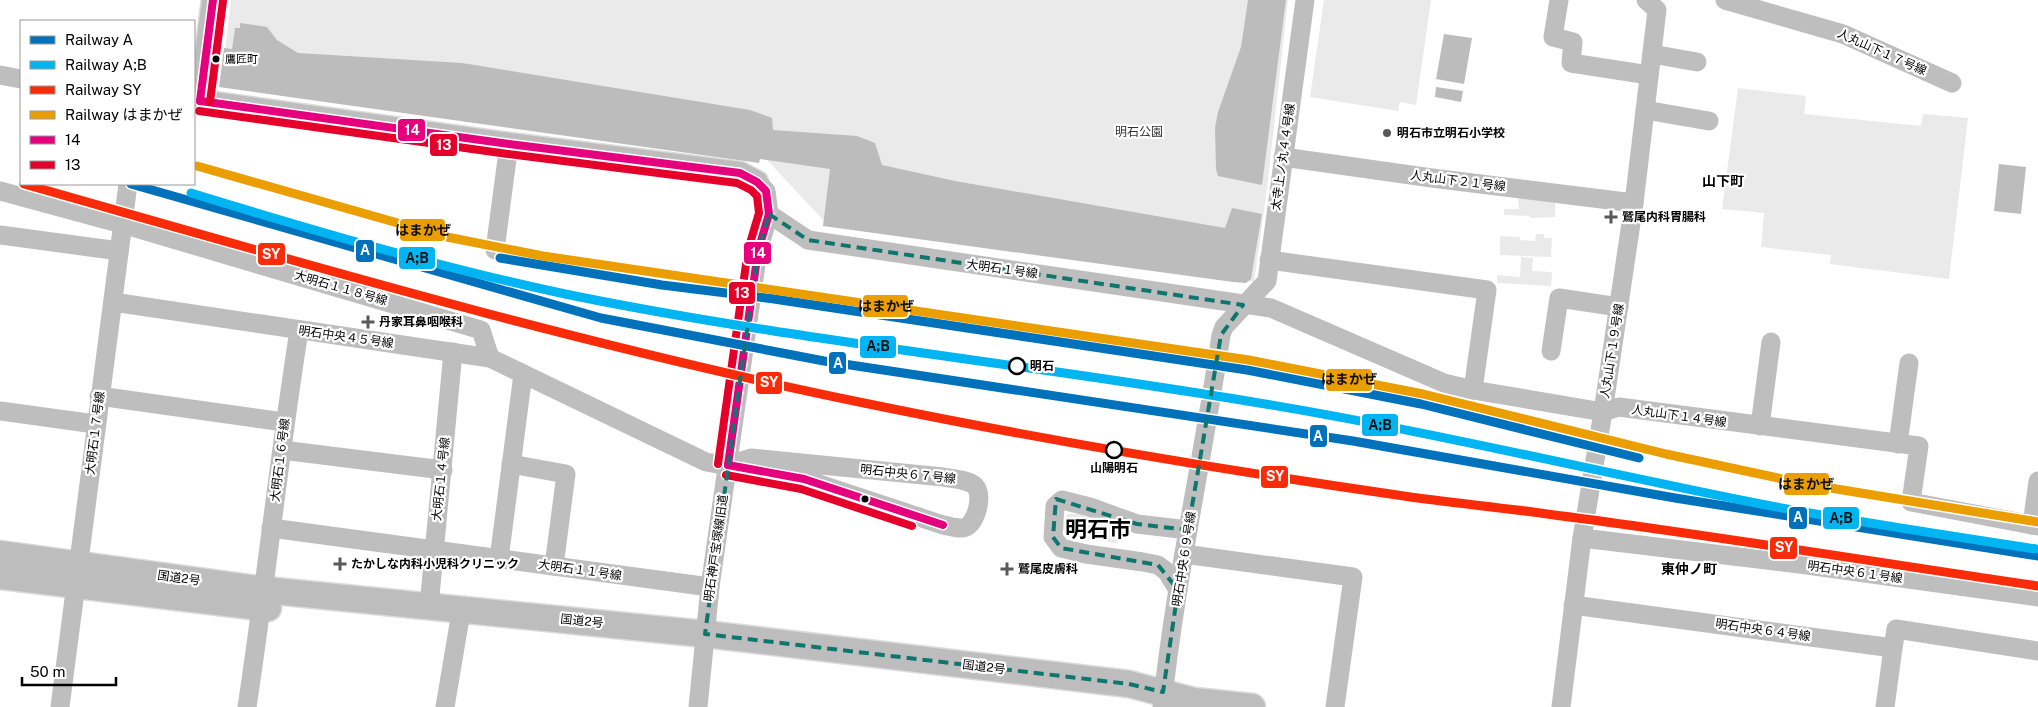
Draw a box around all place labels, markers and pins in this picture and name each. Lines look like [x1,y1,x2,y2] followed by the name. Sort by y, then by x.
[225,53,258,65] place label: 鷹匠町
[211,54,221,64] marker: 鷹匠町
[1397,126,1505,140] place label: 明石市立明石小学校
[1381,127,1393,139] marker: 明石市立明石小学校
[1604,210,1618,224] marker: 鷲尾内科胃腸科
[1622,210,1706,224] place label: 鷲尾内科胃腸科
[361,315,375,329] marker: 丹家耳鼻咽喉科
[379,315,463,329] place label: 丹家耳鼻咽喉科
[1008,357,1026,375] marker: 明石
[1030,359,1054,373] place label: 明石
[1105,441,1123,459] marker: 山陽明石
[1090,461,1138,475] place label: 山陽明石
[860,494,870,504] unlabelled marker
[333,557,347,571] marker: たかしな内科小児科クリニック
[351,557,519,571] place label: たかしな内科小児科クリニック
[1000,562,1014,576] marker: 鷲尾皮膚科
[1018,562,1078,576] place label: 鷲尾皮膚科

